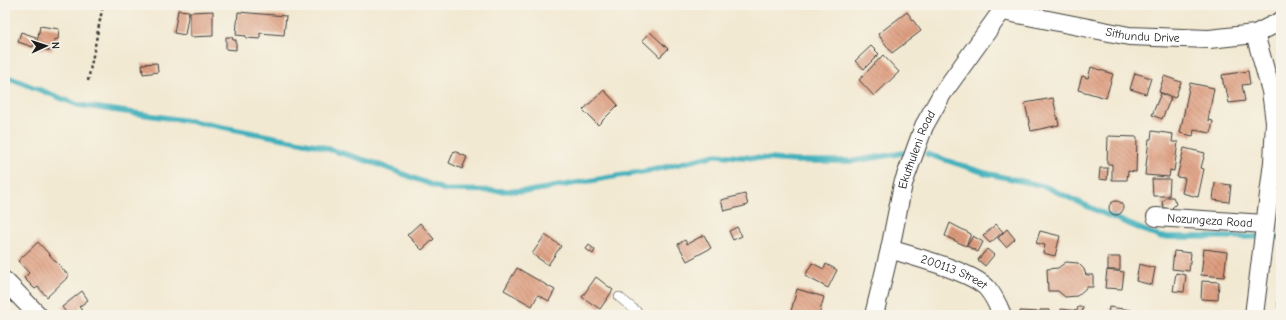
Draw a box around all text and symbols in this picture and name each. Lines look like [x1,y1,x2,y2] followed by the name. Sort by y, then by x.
[1104,25,1180,45] street label: Sithundu Drive
[26,26,66,66] north arrow
[49,42,62,49] text: N
[895,108,938,190] street label: Ekuthuleni Road
[1167,211,1253,230] street label: Nozungeza Road
[919,252,991,292] street label: 200113 Street

